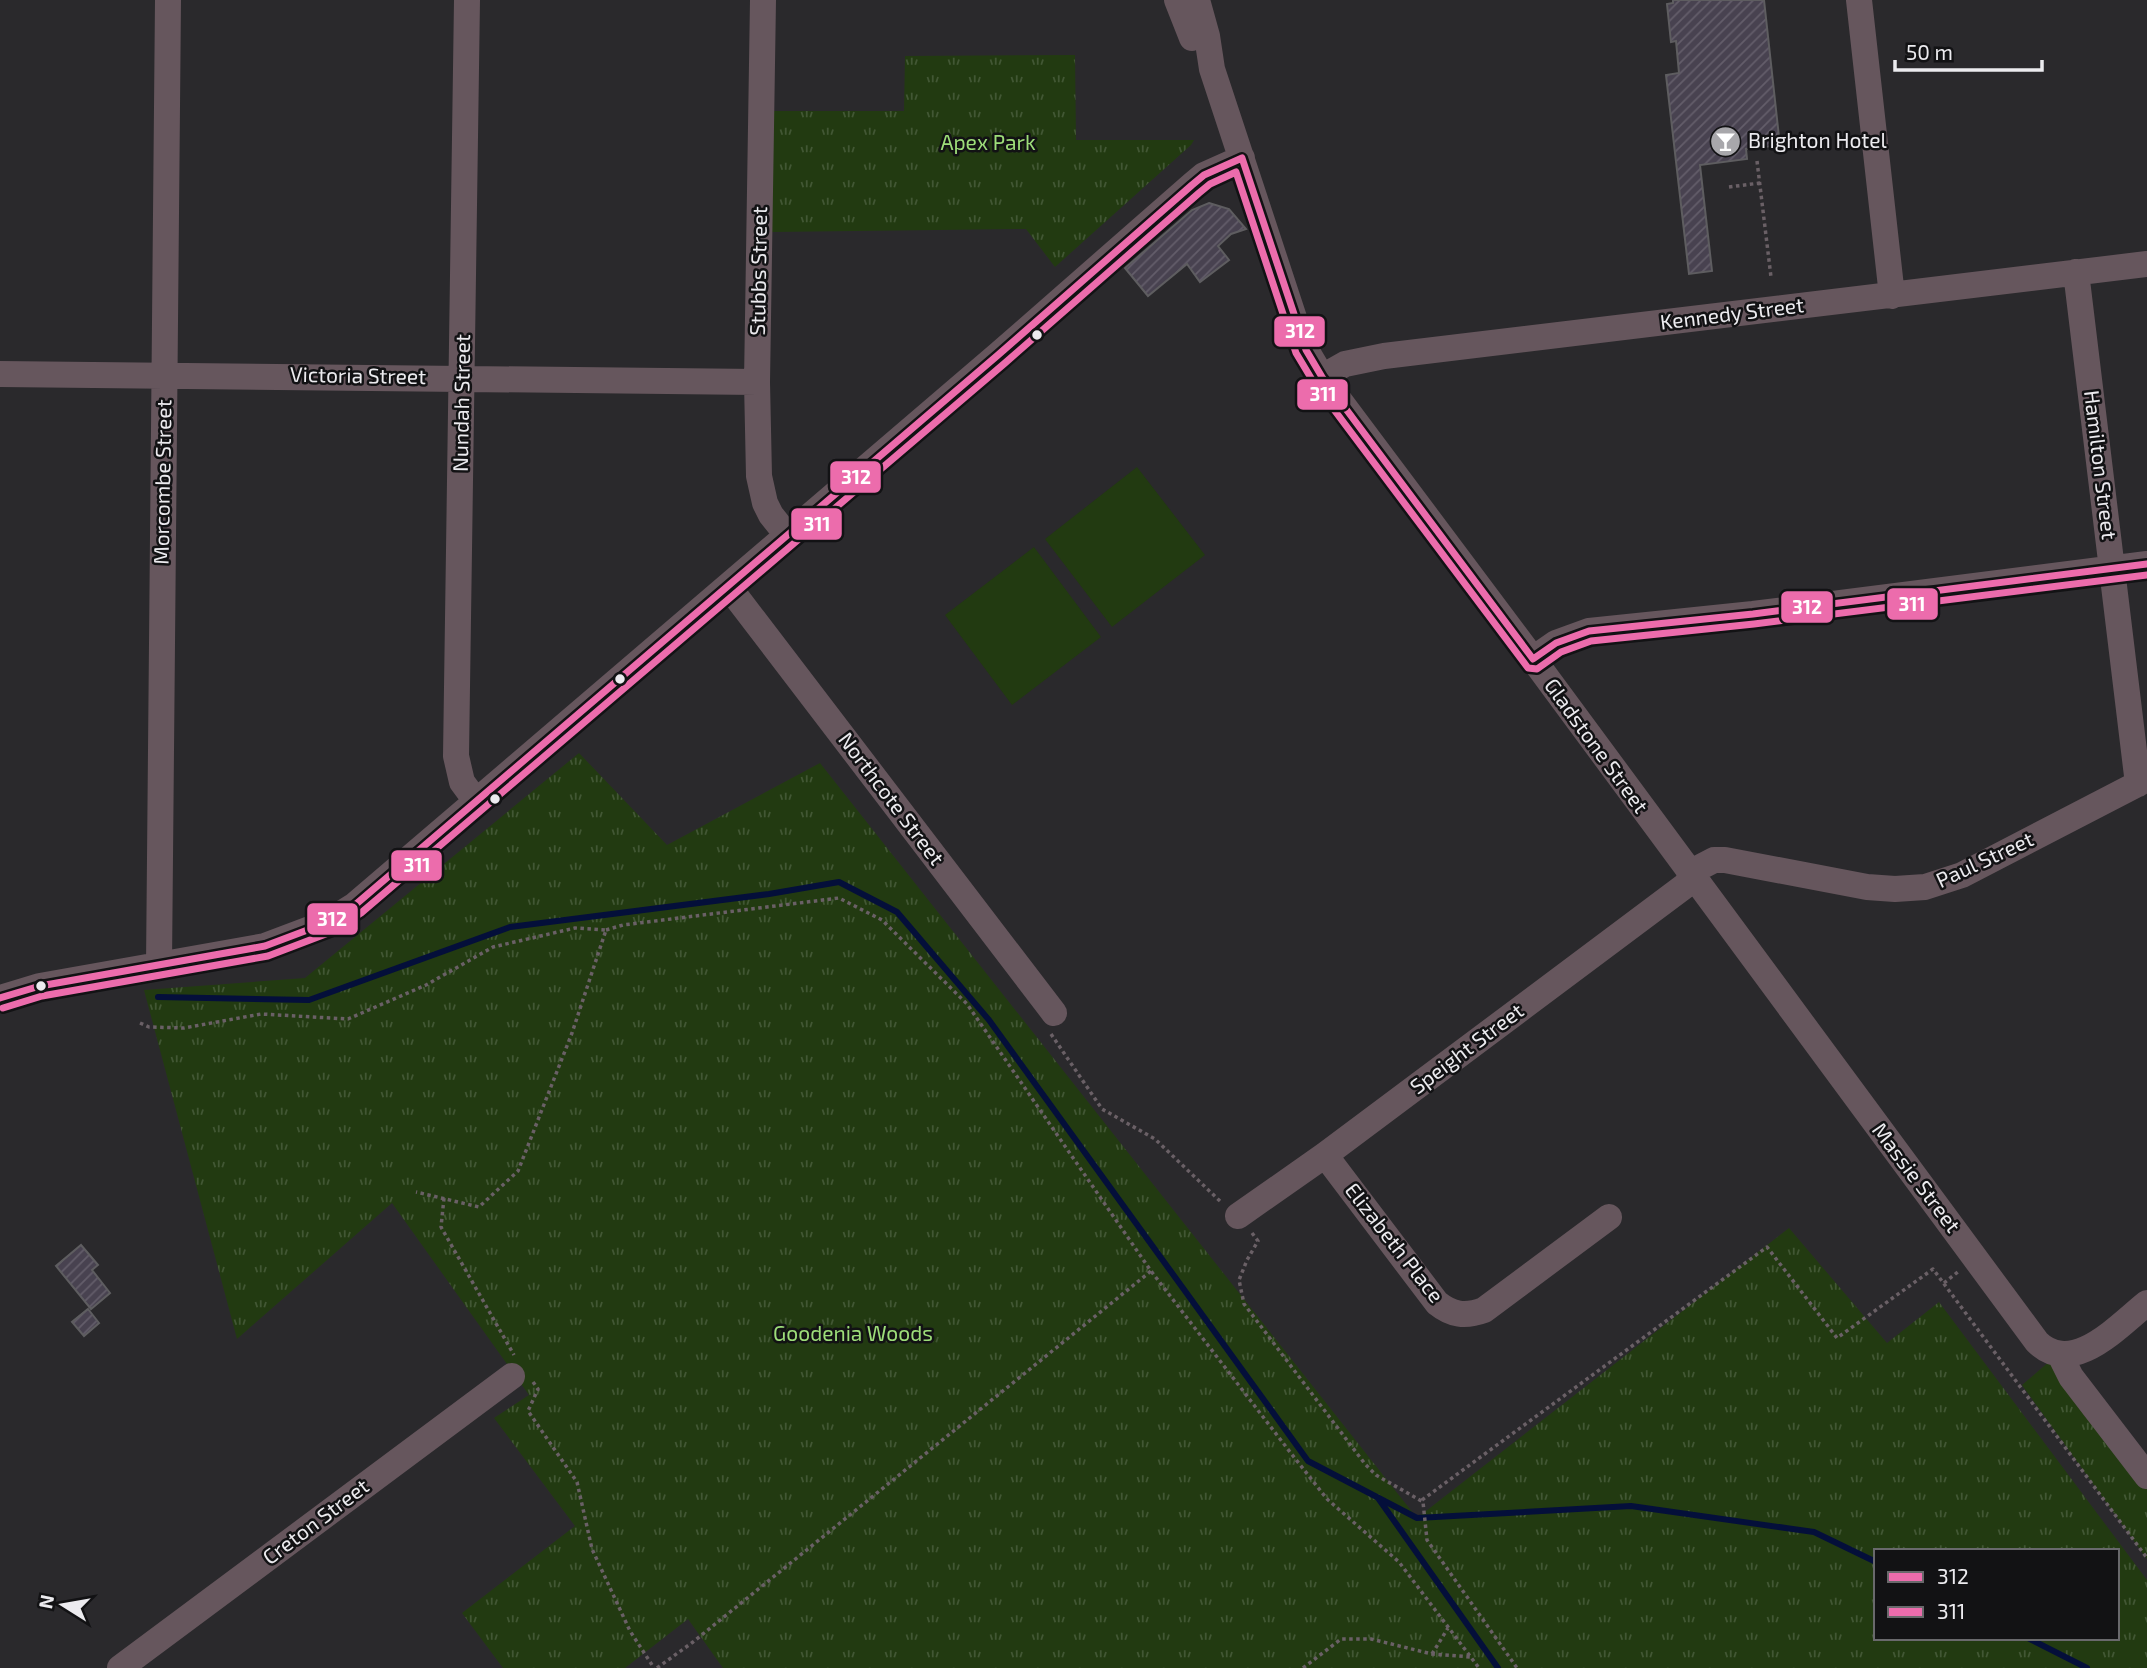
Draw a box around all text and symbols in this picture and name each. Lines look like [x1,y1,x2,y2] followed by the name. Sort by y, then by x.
[1895,28,2042,72] scale bar
[1906,39,1953,64] text: 50 m
[1708,124,1742,158] bar icon: Brighton Hotel
[1748,127,1888,152] place label: Brighton Hotel
[940,129,1036,154] park label: Apex Park
[744,206,771,336] street label: Stubbs Street
[1658,291,1805,334] street label: Kennedy Street
[1273,315,1326,348] line badge: 312
[1285,319,1315,342] text: 312
[1030,328,1044,342] unlabelled marker
[447,334,474,472] street label: Nundah Street
[290,361,426,388] street label: Victoria Street
[1296,378,1349,411] line badge: 311
[1309,382,1337,405] text: 311
[2080,389,2123,541] street label: Hamilton Street
[148,399,175,565] street label: Morcombe Street
[829,460,882,494] line badge: 312
[841,465,871,488] text: 312
[790,507,843,541] line badge: 311
[803,512,831,535] text: 311
[1886,587,1939,621] line badge: 311
[1780,590,1834,624] line badge: 312
[1898,592,1926,615] text: 311
[1792,595,1822,618] text: 312
[613,672,627,686] unlabelled marker
[1540,673,1654,817] street label: Gladstone Street
[834,727,950,869] street label: Northcote Street
[488,792,502,806] unlabelled marker
[1932,825,2037,892] street label: Paul Street
[390,849,443,882] line badge: 311
[403,853,431,876] text: 311
[306,902,359,936] line badge: 312
[317,907,347,930] text: 312
[34,979,48,993] unlabelled marker
[1404,997,1528,1099] street label: Speight Street
[1868,1117,1967,1237] street label: Massie Street
[1341,1177,1450,1307] street label: Elizabeth Place
[773,1320,933,1345] park label: Goodenia Woods
[257,1473,373,1569] street label: Creton Street
[1874,1549,2119,1640] legend
[1937,1563,1969,1588] text: 312
[28,1570,98,1640] north arrow
[33,1593,58,1611] text: N
[1937,1598,1965,1623] text: 311

